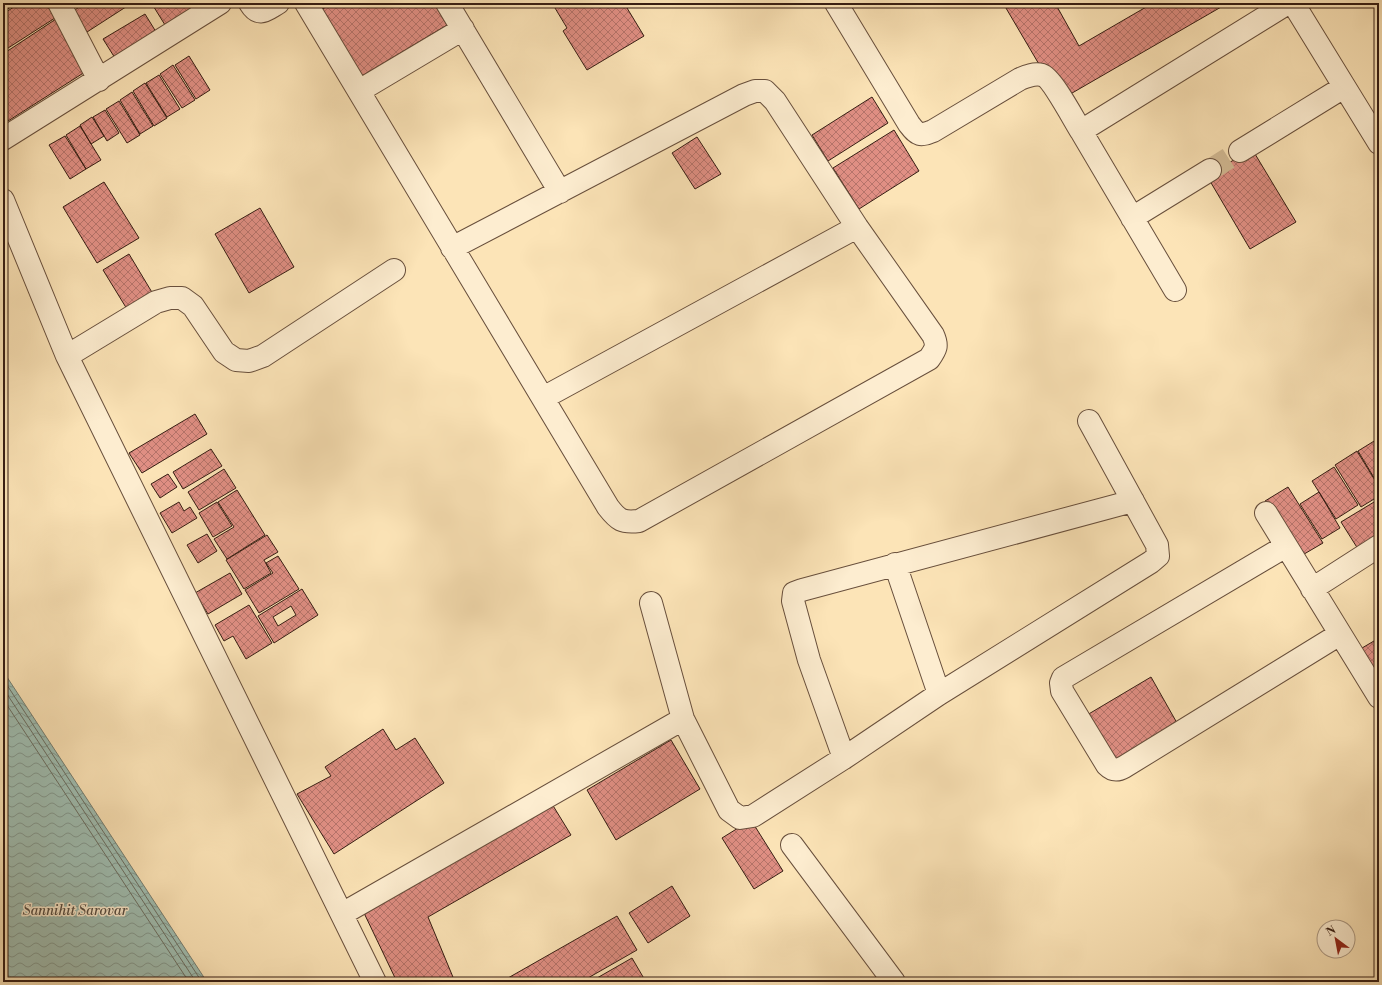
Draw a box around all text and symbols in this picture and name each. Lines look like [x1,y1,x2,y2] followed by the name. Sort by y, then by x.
[23,902,129,920] water label: Sannihit Sarovar
[1316,919,1356,959] north arrow
[1324,923,1339,940] text: N

